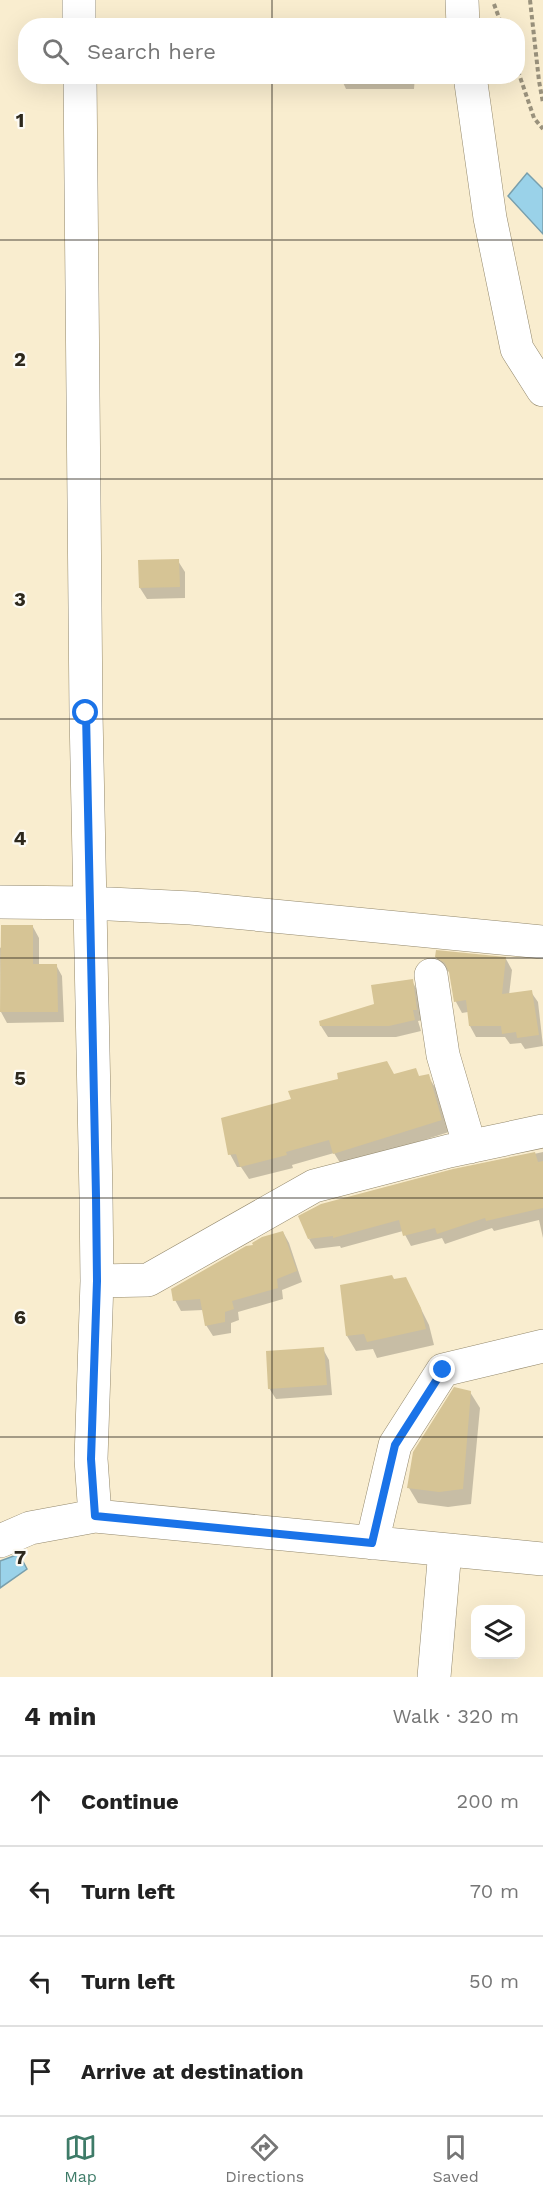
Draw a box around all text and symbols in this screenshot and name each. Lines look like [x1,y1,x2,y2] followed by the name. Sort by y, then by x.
[18,18,525,84] search box
[39,35,72,68] icon: search
[87,39,216,64] text: Search here
[16,108,24,132] text: 1
[14,347,26,371] text: 2
[14,587,26,611] text: 3
[72,699,98,725] route start
[14,826,27,850] text: 4
[14,1066,26,1090] text: 5
[14,1305,26,1329] text: 6
[429,1356,455,1382] route end
[14,1545,26,1569] text: 7
[471,1605,525,1659] map controls
[471,1605,525,1659] button: layers
[24,1701,96,1731] text: 4 min
[392,1704,519,1728] text: Walk · 320 m
[24,1785,57,1818] icon: ahead
[81,1789,179,1814] text: Continue
[457,1789,519,1813] text: 200 m
[24,1875,57,1908] icon: left
[81,1879,175,1904] text: Turn left
[470,1879,519,1903] text: 70 m
[24,1965,57,1998] icon: left
[81,1969,175,1994] text: Turn left
[469,1969,519,1993] text: 50 m
[24,2055,57,2088] icon: arrive
[81,2059,304,2084] text: Arrive at destination
[64,2131,97,2186] tab: Map
[225,2131,304,2186] tab: Directions
[432,2131,479,2186] tab: Saved

